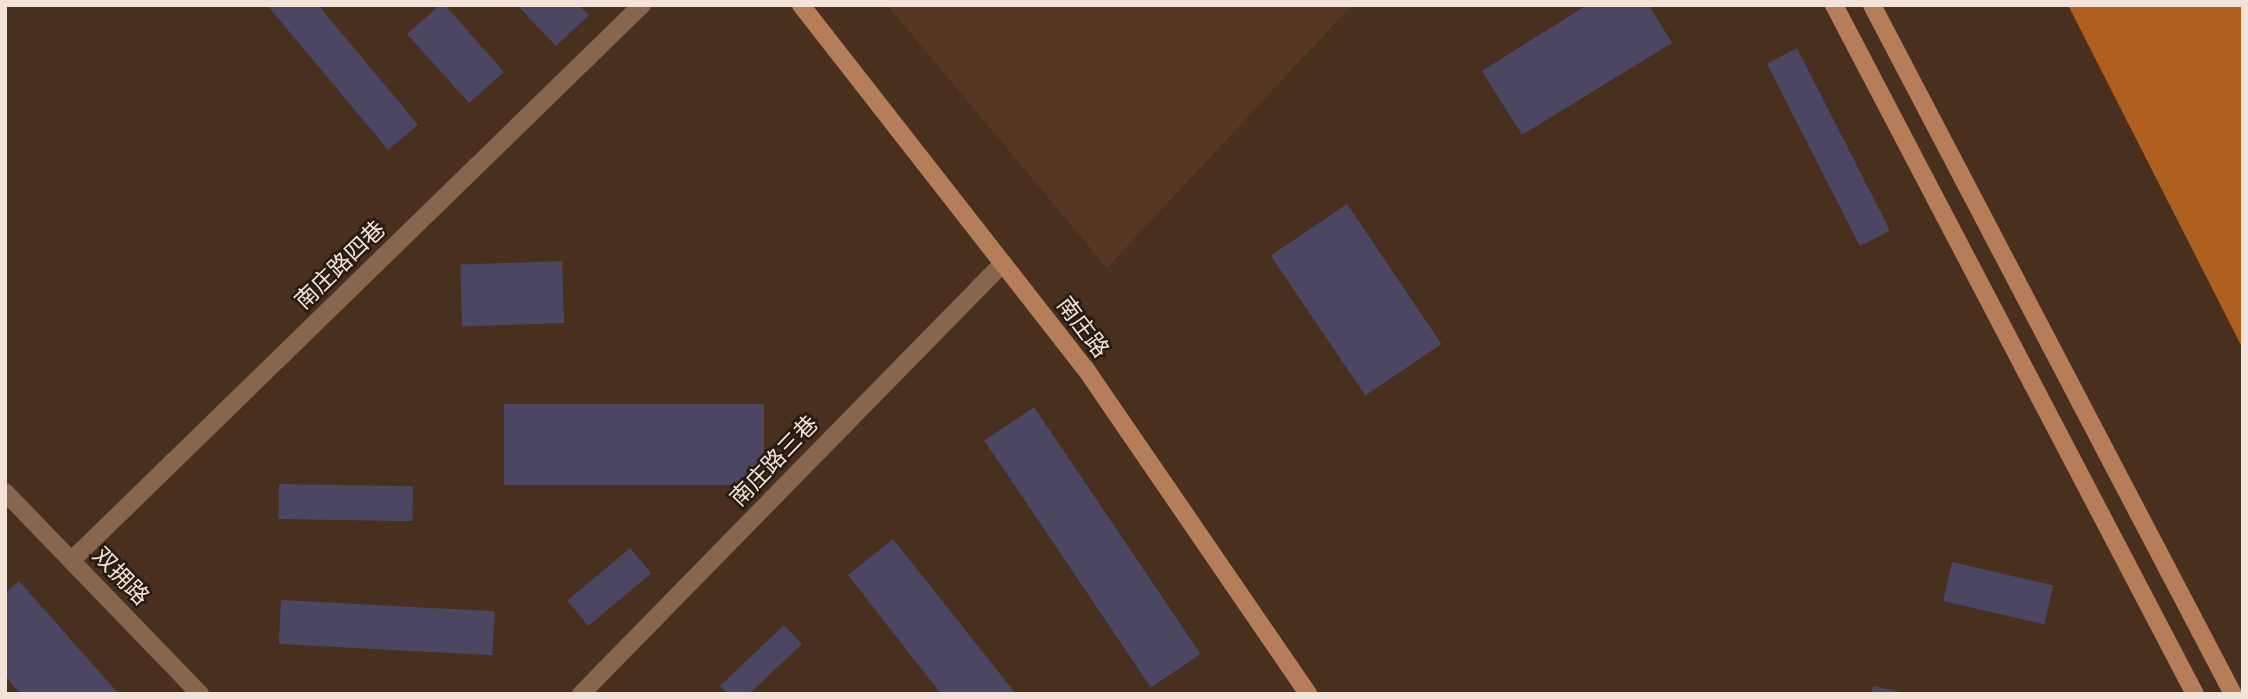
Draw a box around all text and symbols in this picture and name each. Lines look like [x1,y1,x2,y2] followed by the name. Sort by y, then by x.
[289,215,391,315] street label: 南庄路四巷
[1051,291,1115,363] street label: 南庄路
[724,410,824,512] street label: 南庄路三巷
[87,542,155,610] street label: 双拥路

